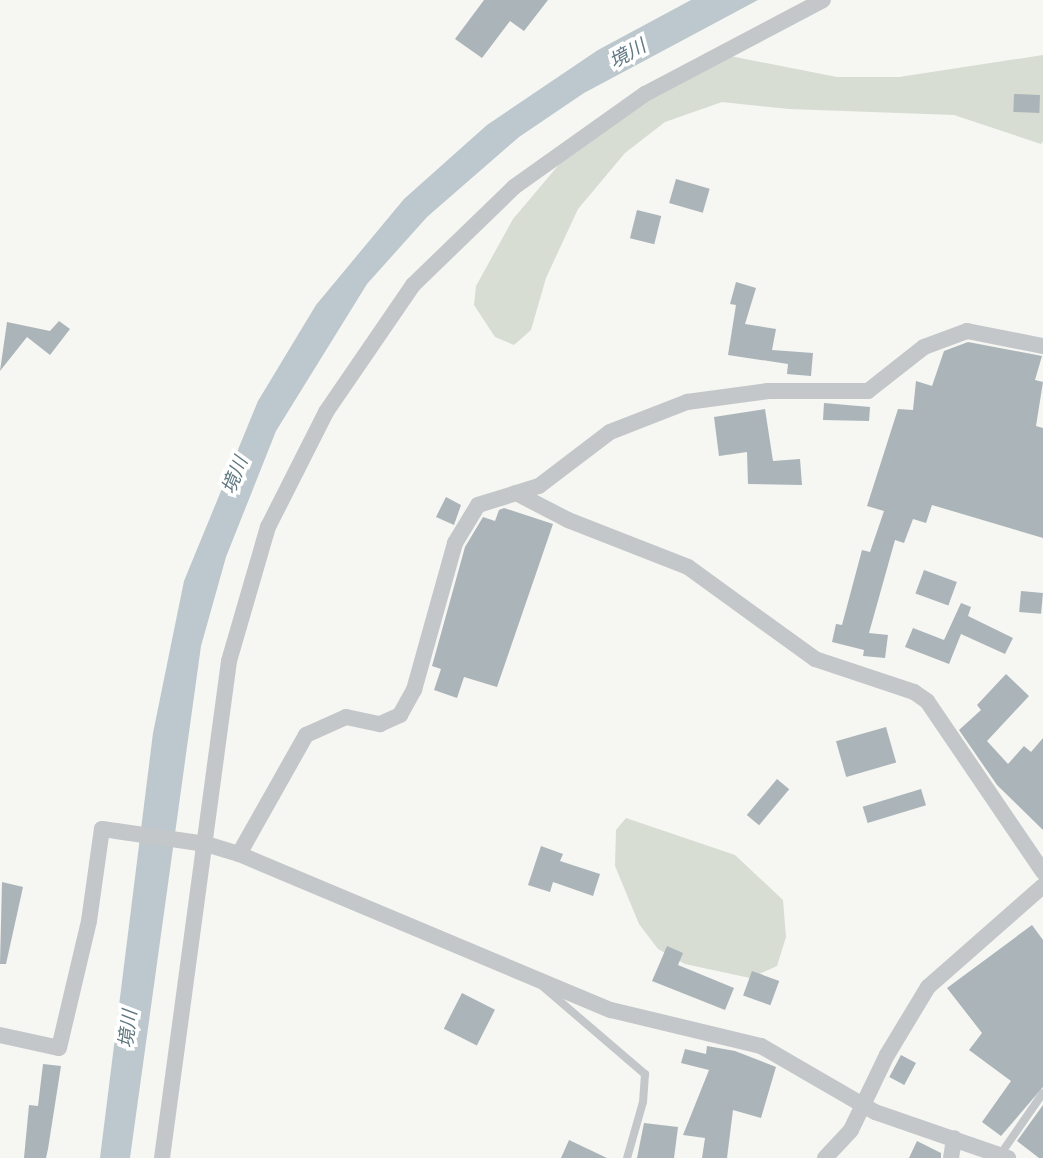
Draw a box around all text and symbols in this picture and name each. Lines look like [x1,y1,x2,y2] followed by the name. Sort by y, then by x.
[605,34,649,72] water label: 境川
[216,453,252,497] water label: 境川
[113,1009,141,1049] water label: 境川

